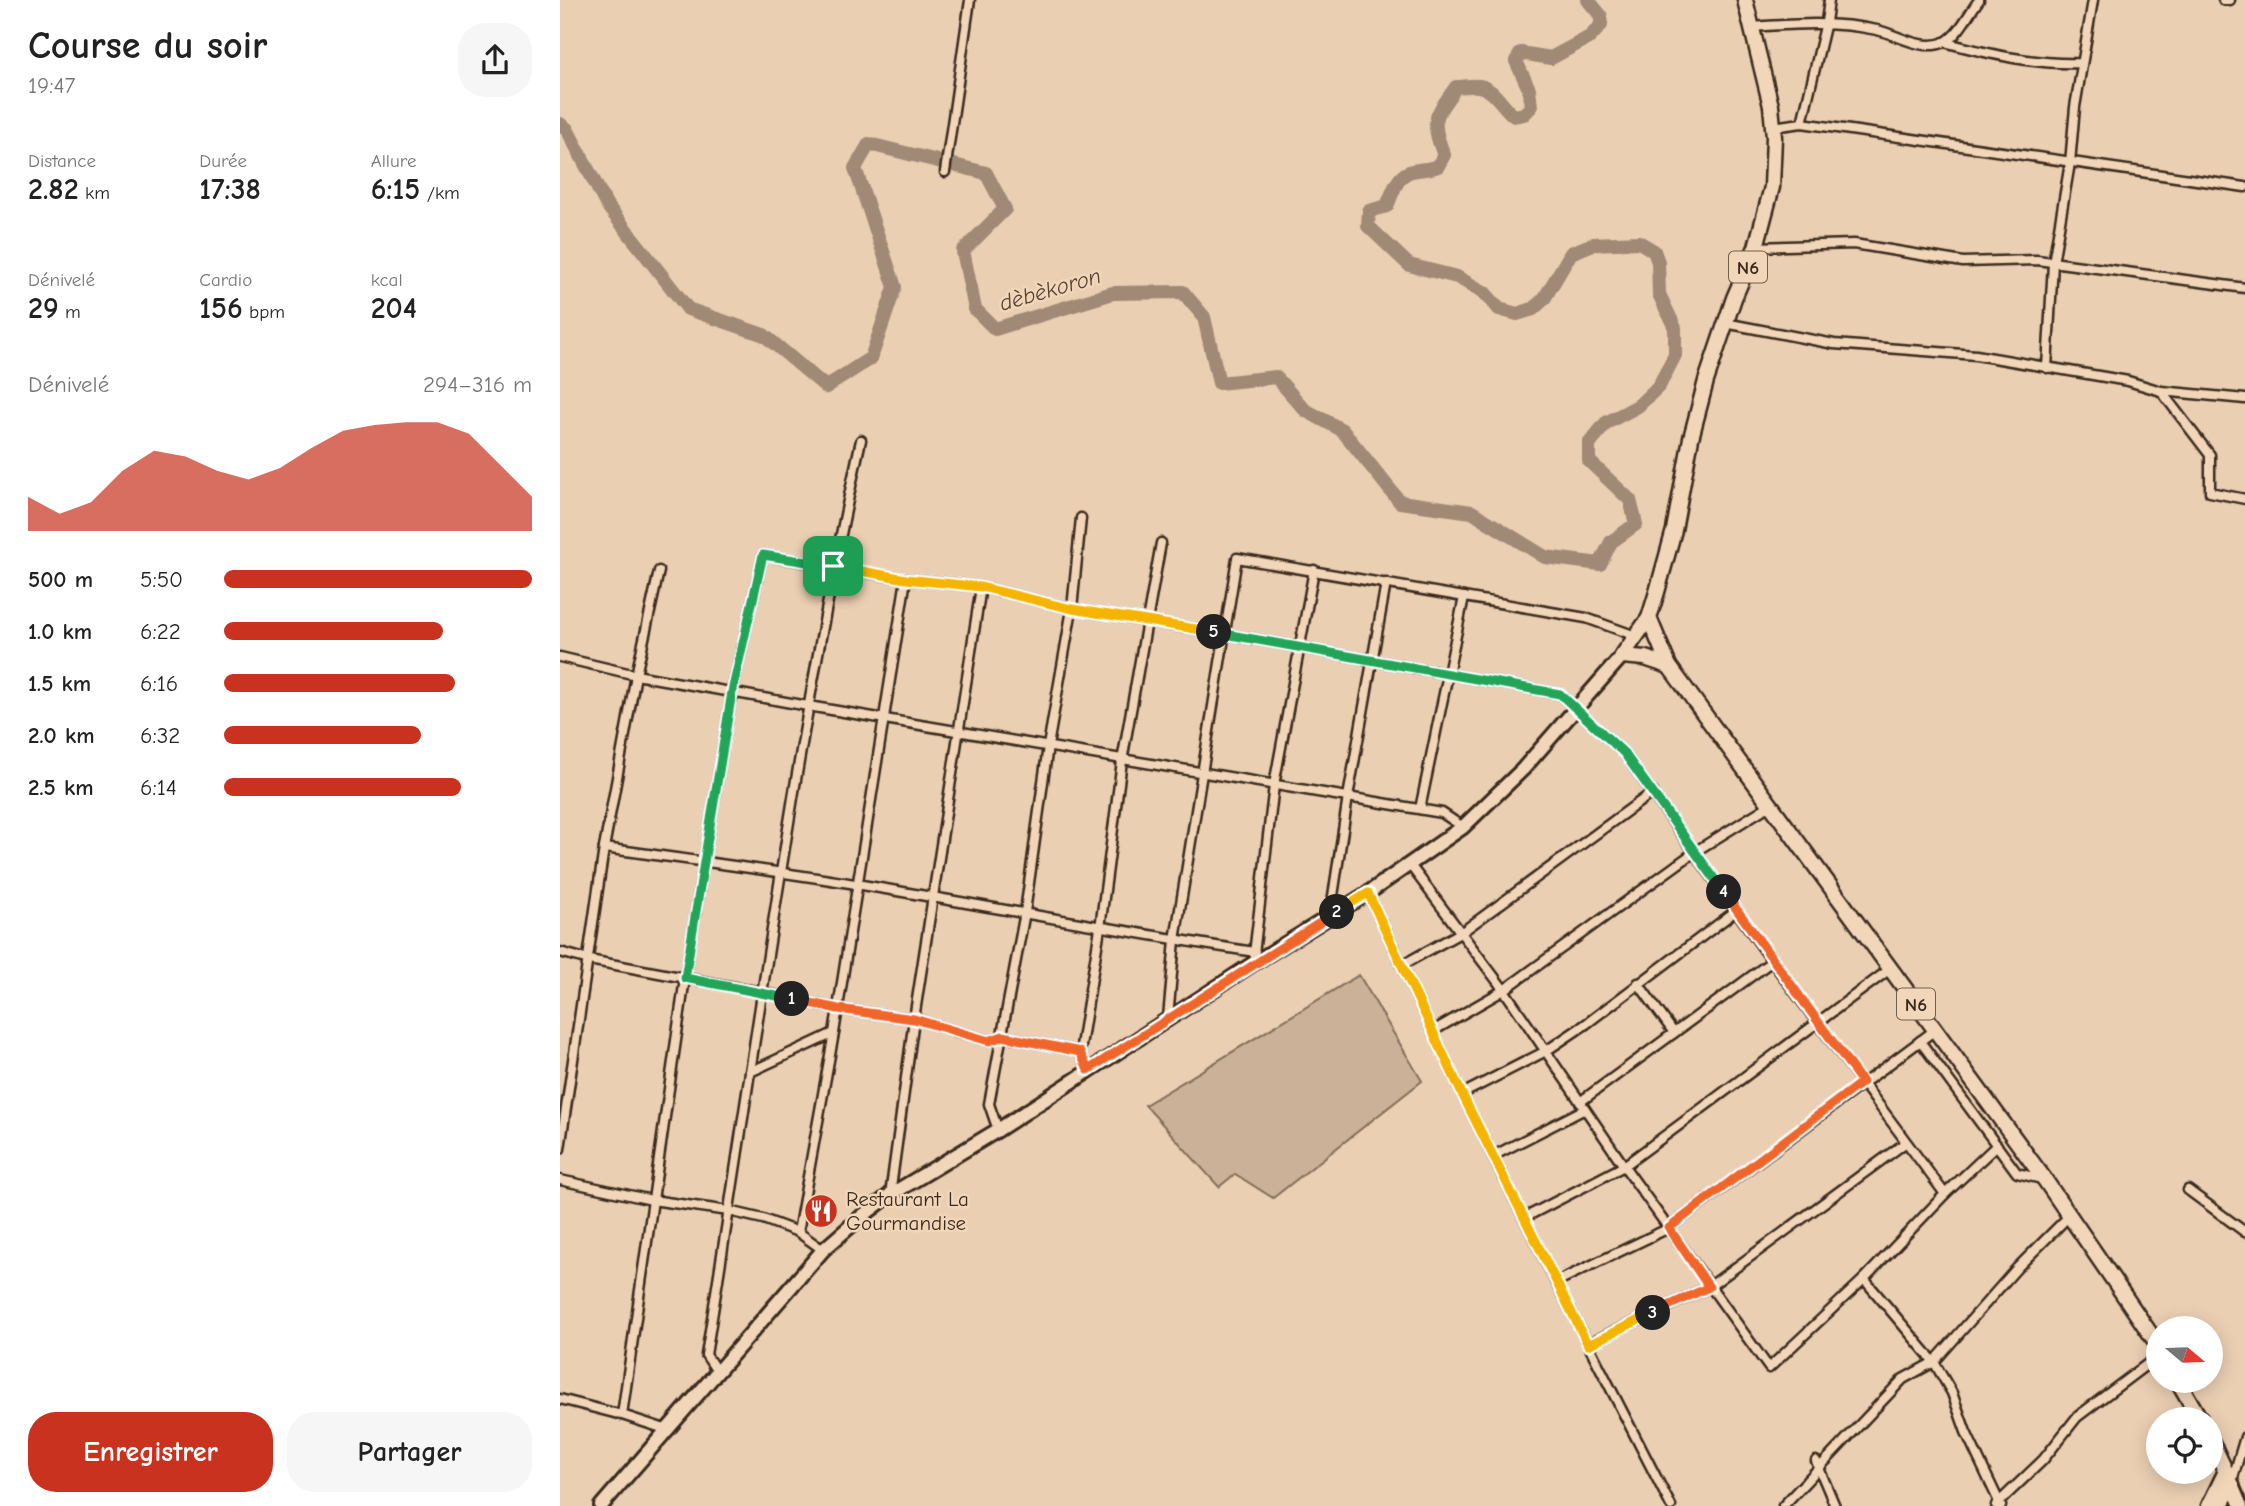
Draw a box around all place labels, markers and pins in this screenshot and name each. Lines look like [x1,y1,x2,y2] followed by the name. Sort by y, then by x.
[803,536,863,596] pin
[1196,614,1232,650] pin: 5
[1706,874,1742,910] pin: 4
[1320,894,1354,930] pin: 2
[775,982,810,1016] pin: 1
[846,1187,969,1235] place label: Restaurant La Gourmandise
[802,1192,840,1230] restaurant icon: Restaurant La Gourmandise
[1636,1296,1670,1330] pin: 3

